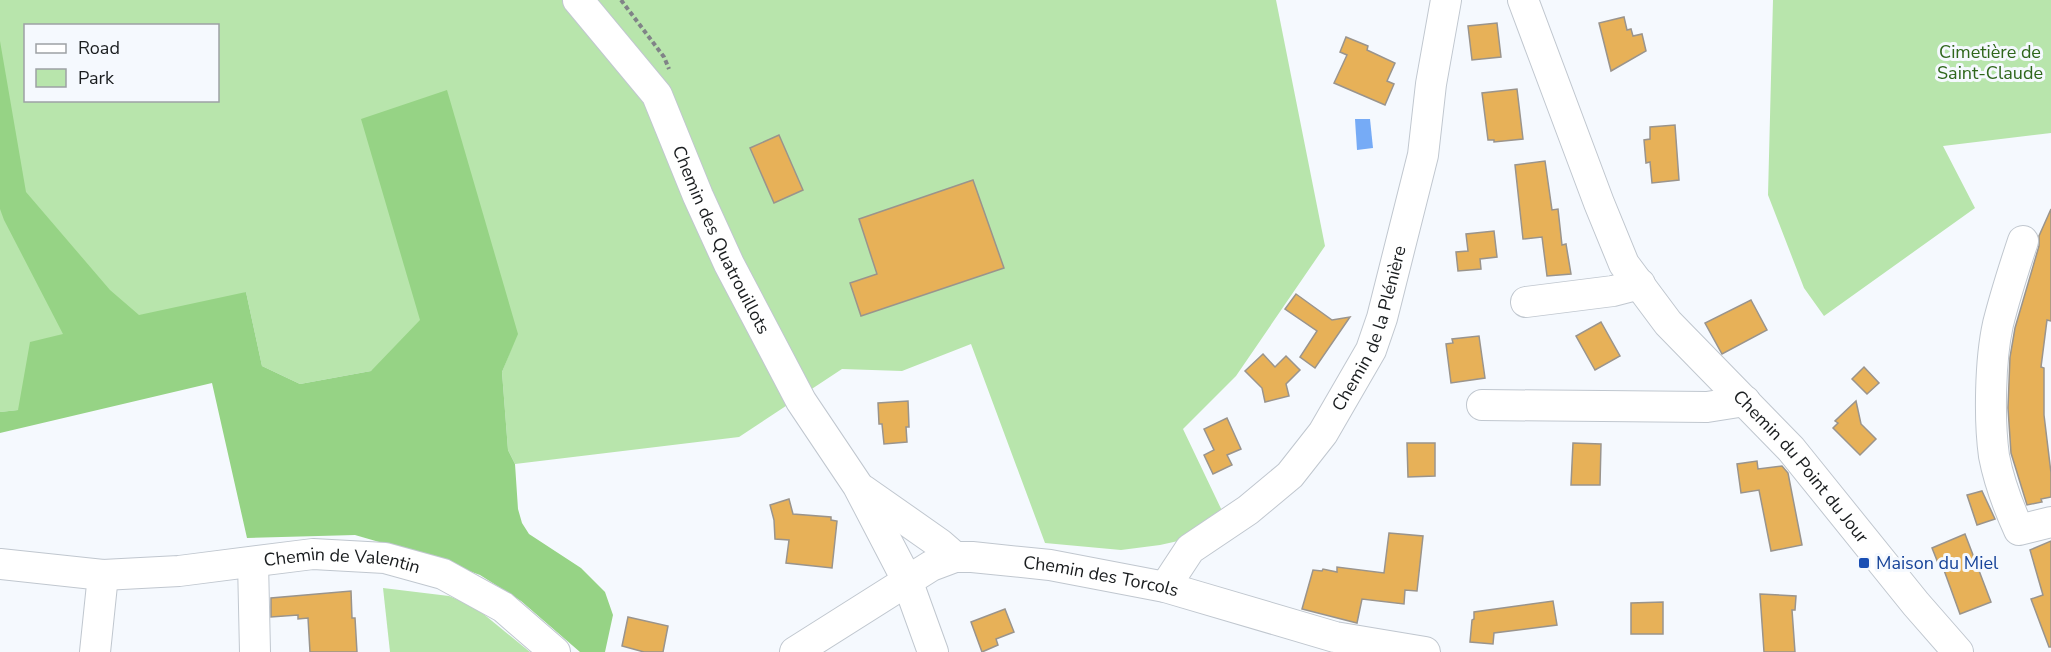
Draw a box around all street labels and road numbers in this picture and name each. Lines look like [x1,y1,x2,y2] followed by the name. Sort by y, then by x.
[667,142,776,338] street label: Chemin des Quatrouillots
[1326,243,1412,416] street label: Chemin de la Plénière
[1728,385,1874,548] street label: Chemin du Point du Jour
[262,542,423,579] street label: Chemin de Valentin
[1022,550,1182,602] street label: Chemin des Torcols

